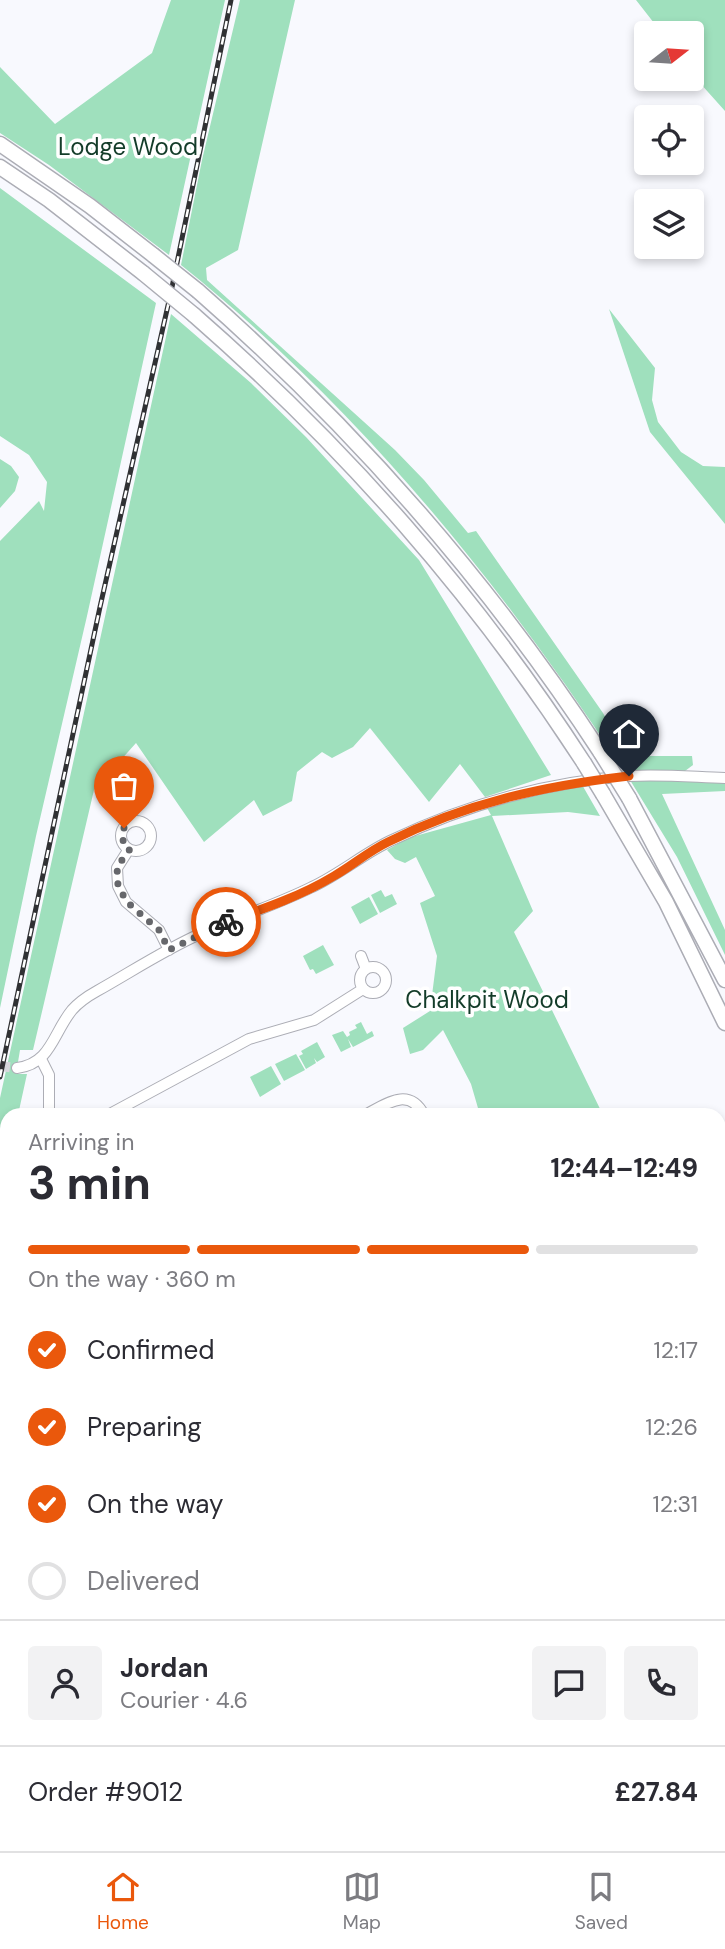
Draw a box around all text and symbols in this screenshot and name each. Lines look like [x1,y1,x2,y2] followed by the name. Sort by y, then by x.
[634,21,704,91] north arrow
[634,21,704,259] map controls
[634,105,704,175] button: locate
[58,131,198,162] park label: Lodge Wood
[634,189,704,259] button: layers
[599,704,659,776] pin
[610,715,648,753] icon: home
[94,756,154,828] pin
[105,767,143,805] icon: bag
[191,887,261,957] courier
[207,903,245,941] icon: bike
[405,984,569,1015] park label: Chalkpit Wood
[28,1127,134,1157] text: Arriving in
[551,1151,698,1185] text: 12:44–12:49
[28,1153,151,1213] text: 3 min
[28,1264,236,1294] text: On the way · 360 m
[28,1331,66,1369] icon: check
[87,1333,214,1367] text: Confirmed
[653,1335,698,1365] text: 12:17
[28,1408,66,1446] icon: check
[87,1410,202,1444] text: Preparing
[645,1412,698,1442] text: 12:26
[28,1485,66,1523] icon: check
[87,1487,223,1521] text: On the way
[653,1489,698,1519] text: 12:31
[87,1564,200,1598] text: Delivered
[28,1646,102,1720] button: person
[532,1646,606,1720] button: chat
[624,1646,698,1720] button: phone
[120,1651,209,1685] text: Jordan
[120,1685,248,1715] text: Courier · 4.6
[28,1775,183,1809] text: Order #9012
[615,1775,698,1809] text: £27.84
[97,1868,149,1935] tab: Home
[343,1868,381,1935] tab: Map
[575,1868,628,1935] tab: Saved

